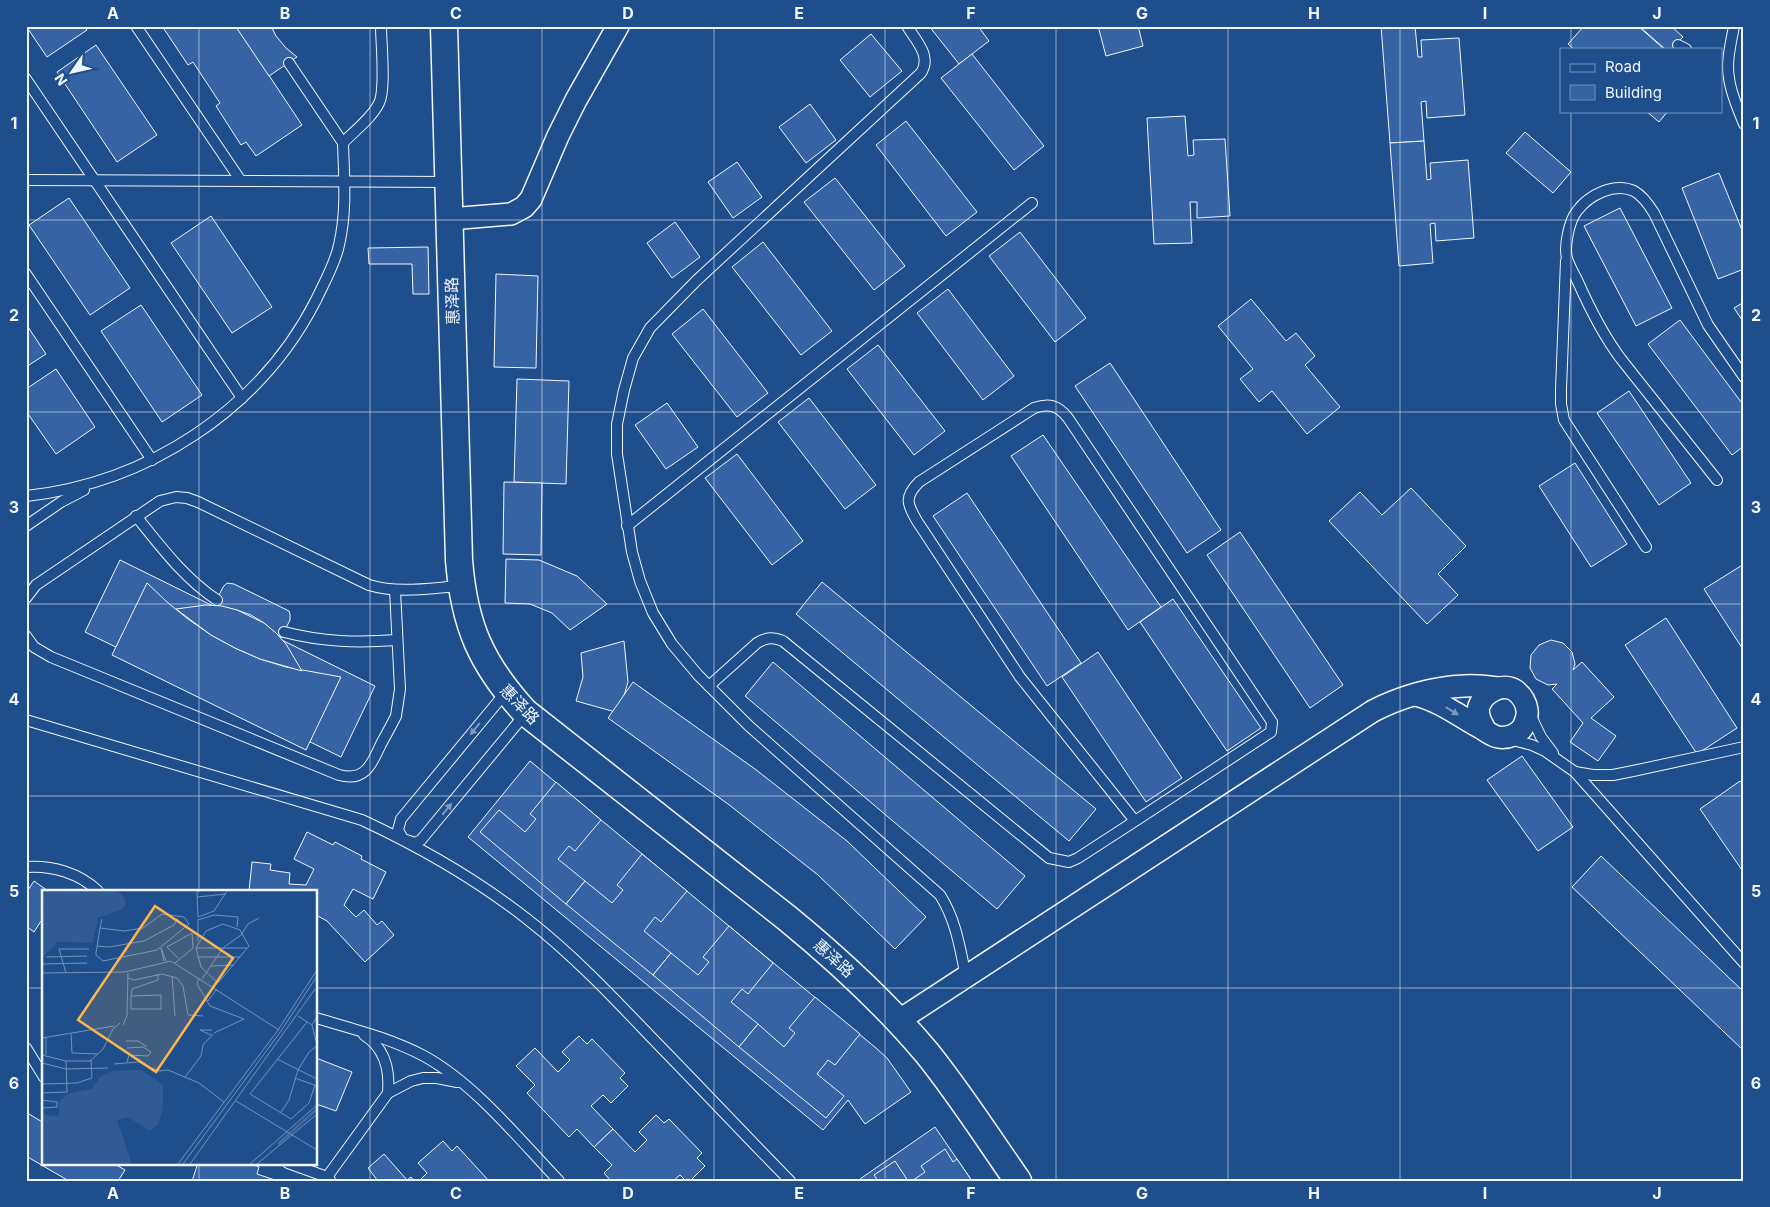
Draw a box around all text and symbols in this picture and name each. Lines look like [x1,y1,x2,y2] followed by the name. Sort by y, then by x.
[107,3,119,23] text: A
[280,3,290,23] text: B
[450,3,462,23] text: C
[622,3,634,23] text: D
[794,3,804,23] text: E
[966,3,976,23] text: F
[1136,3,1148,23] text: G
[1308,3,1320,23] text: H
[1483,3,1487,23] text: I
[1652,3,1662,23] text: J
[48,48,98,98] north arrow
[1560,48,1722,112] legend
[1605,57,1641,76] text: Road
[51,70,71,89] text: N
[1605,83,1662,102] text: Building
[11,113,17,133] text: 1
[1753,113,1759,133] text: 1
[441,277,463,325] street label: 惠泽路
[9,305,19,325] text: 2
[1751,305,1761,325] text: 2
[9,497,19,517] text: 3
[1751,497,1761,517] text: 3
[496,680,544,728] street label: 惠泽路
[9,689,20,709] text: 4
[1751,689,1762,709] text: 4
[1445,707,1458,716] one-way arrow
[470,722,481,735] one-way arrow
[441,803,452,816] one-way arrow
[9,881,19,901] text: 5
[1751,881,1761,901] text: 5
[42,890,318,1164] inset map
[809,935,859,981] street label: 惠泽路
[9,1073,19,1093] text: 6
[1751,1073,1761,1093] text: 6
[107,1183,119,1203] text: A
[280,1183,290,1203] text: B
[450,1183,462,1203] text: C
[622,1183,634,1203] text: D
[794,1183,804,1203] text: E
[966,1183,976,1203] text: F
[1136,1183,1148,1203] text: G
[1308,1183,1320,1203] text: H
[1483,1183,1487,1203] text: I
[1652,1183,1662,1203] text: J

